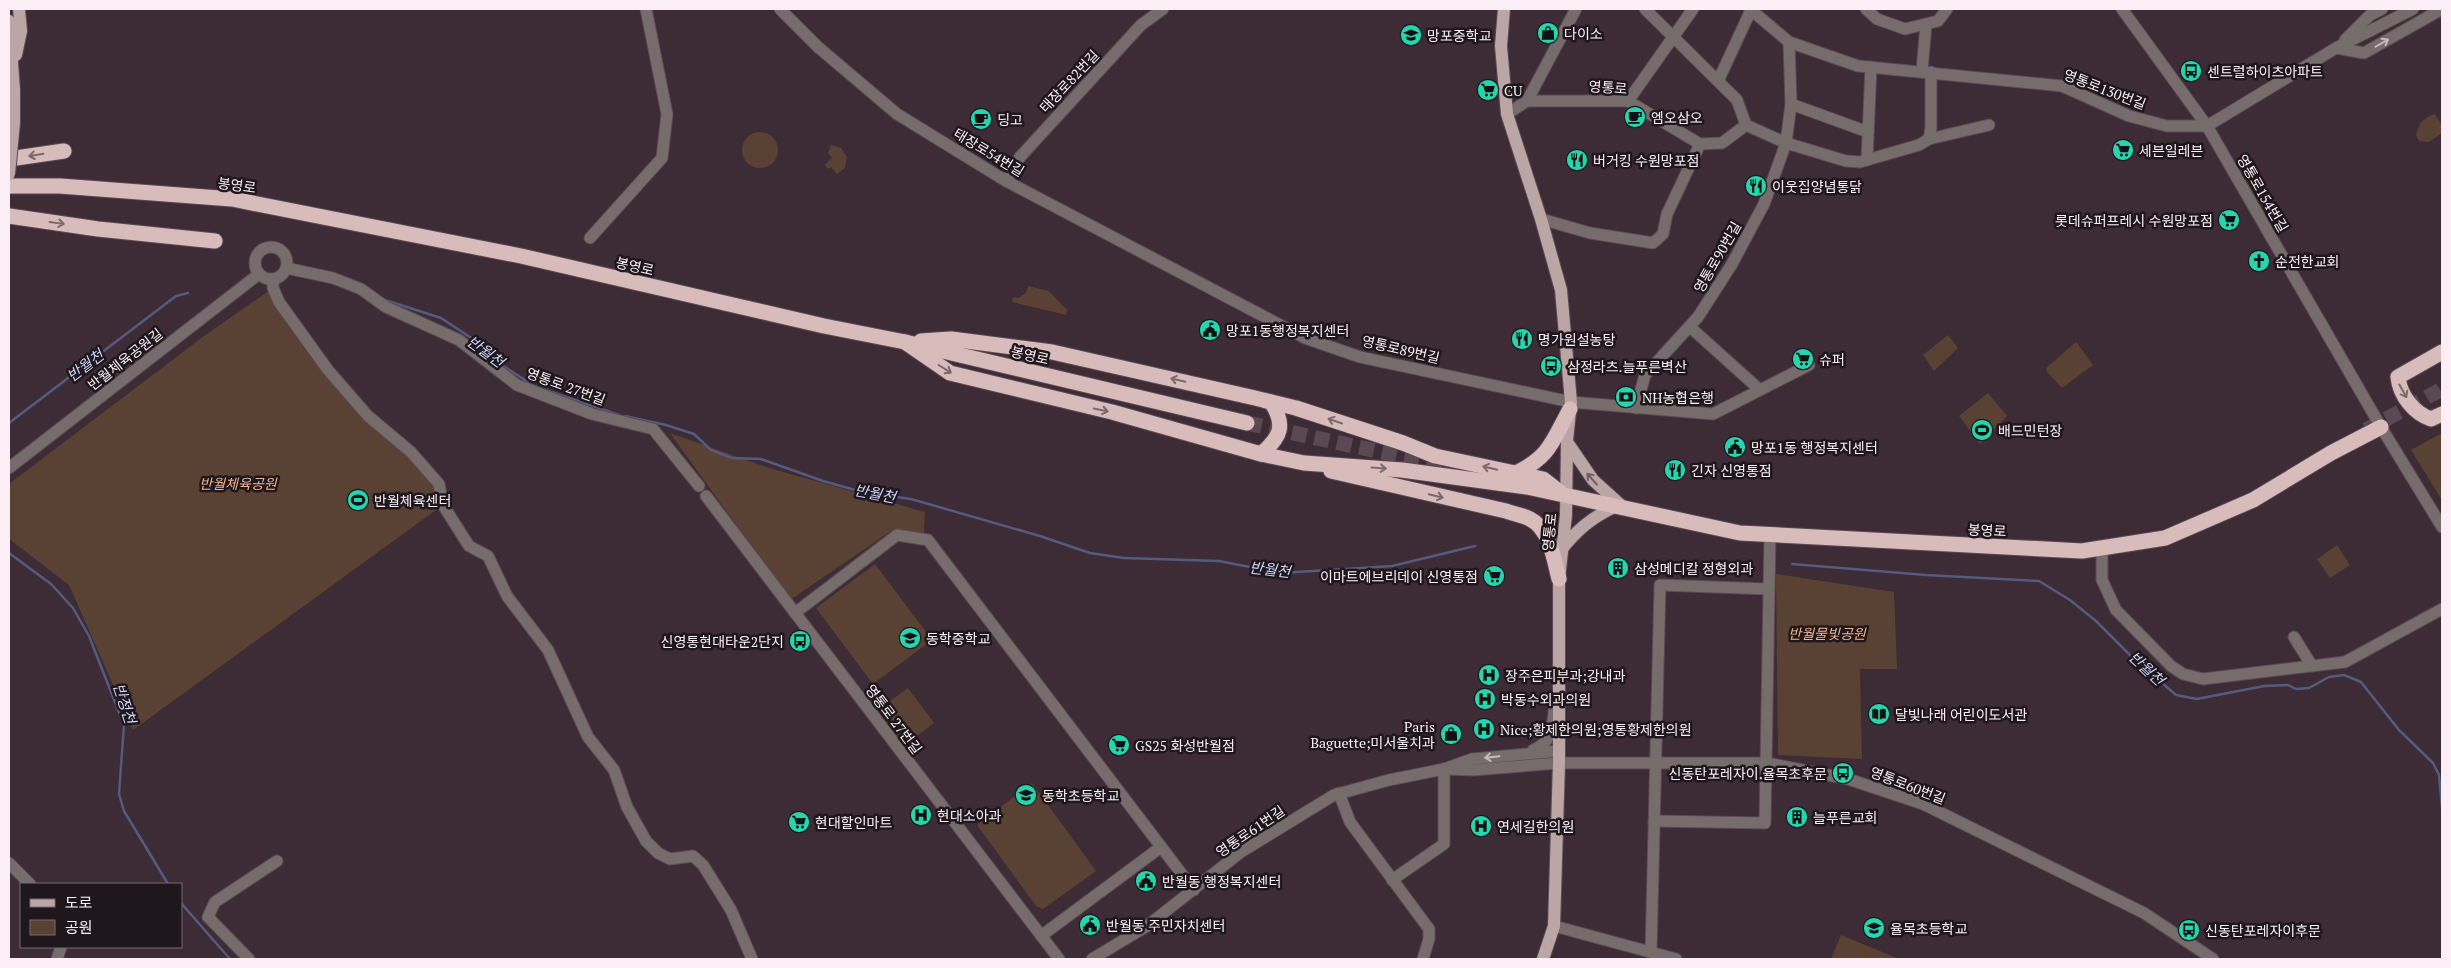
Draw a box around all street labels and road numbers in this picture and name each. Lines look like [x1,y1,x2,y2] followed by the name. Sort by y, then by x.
[1035,46,1103,116] street label: 태장로82번길
[2061,65,2149,113] street label: 영통로130번길
[1588,76,1628,98] street label: 영통로
[950,123,1028,181] street label: 태장로54번길
[2233,151,2293,235] street label: 영통로154번길
[217,173,258,197] street label: 봉영로
[1689,218,1745,296] street label: 영통로90번길
[614,252,656,280] street label: 봉영로
[84,324,166,394] street label: 반월체육공원길
[1360,331,1442,367] street label: 영통로89번길
[1009,341,1051,369] street label: 봉영로
[524,363,608,409] street label: 영통로 27번길
[1538,512,1560,552] street label: 영통로
[1967,520,2007,541] street label: 봉영로
[862,680,926,758] street label: 영통로 27번길
[1868,762,1948,808] street label: 영통로60번길
[1212,801,1288,861] street label: 영통로61번길

